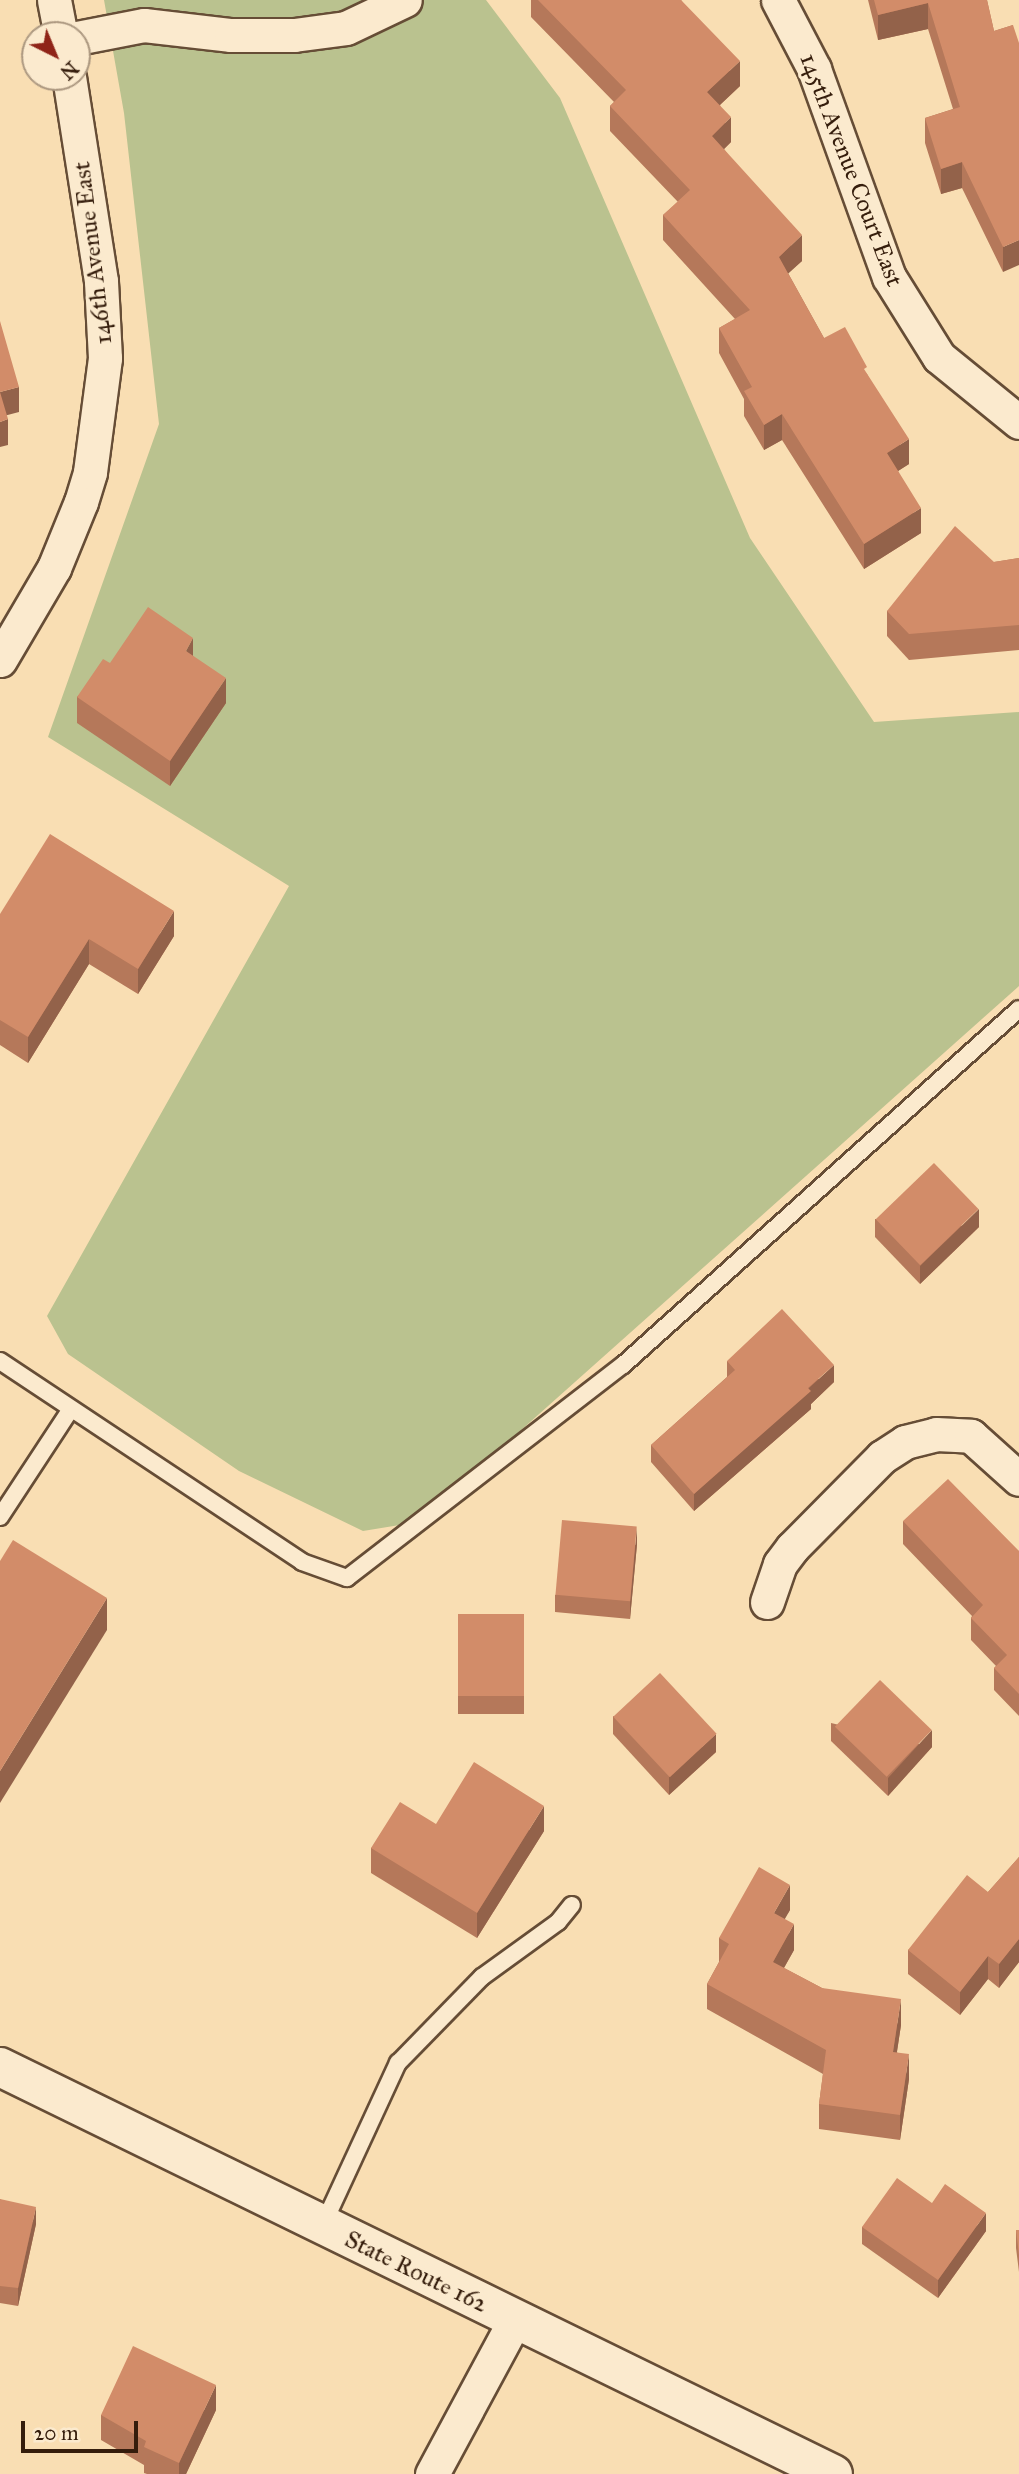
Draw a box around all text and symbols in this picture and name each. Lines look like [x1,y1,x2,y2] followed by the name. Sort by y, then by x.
[21,21,91,91] north arrow
[793,50,909,290] street label: 145th Avenue Court East
[56,56,83,84] text: N
[67,160,119,346] street label: 146th Avenue East
[340,2225,492,2319] street label: State Route 162
[24,2408,142,2452] scale bar
[34,2420,79,2446] text: 20 m

